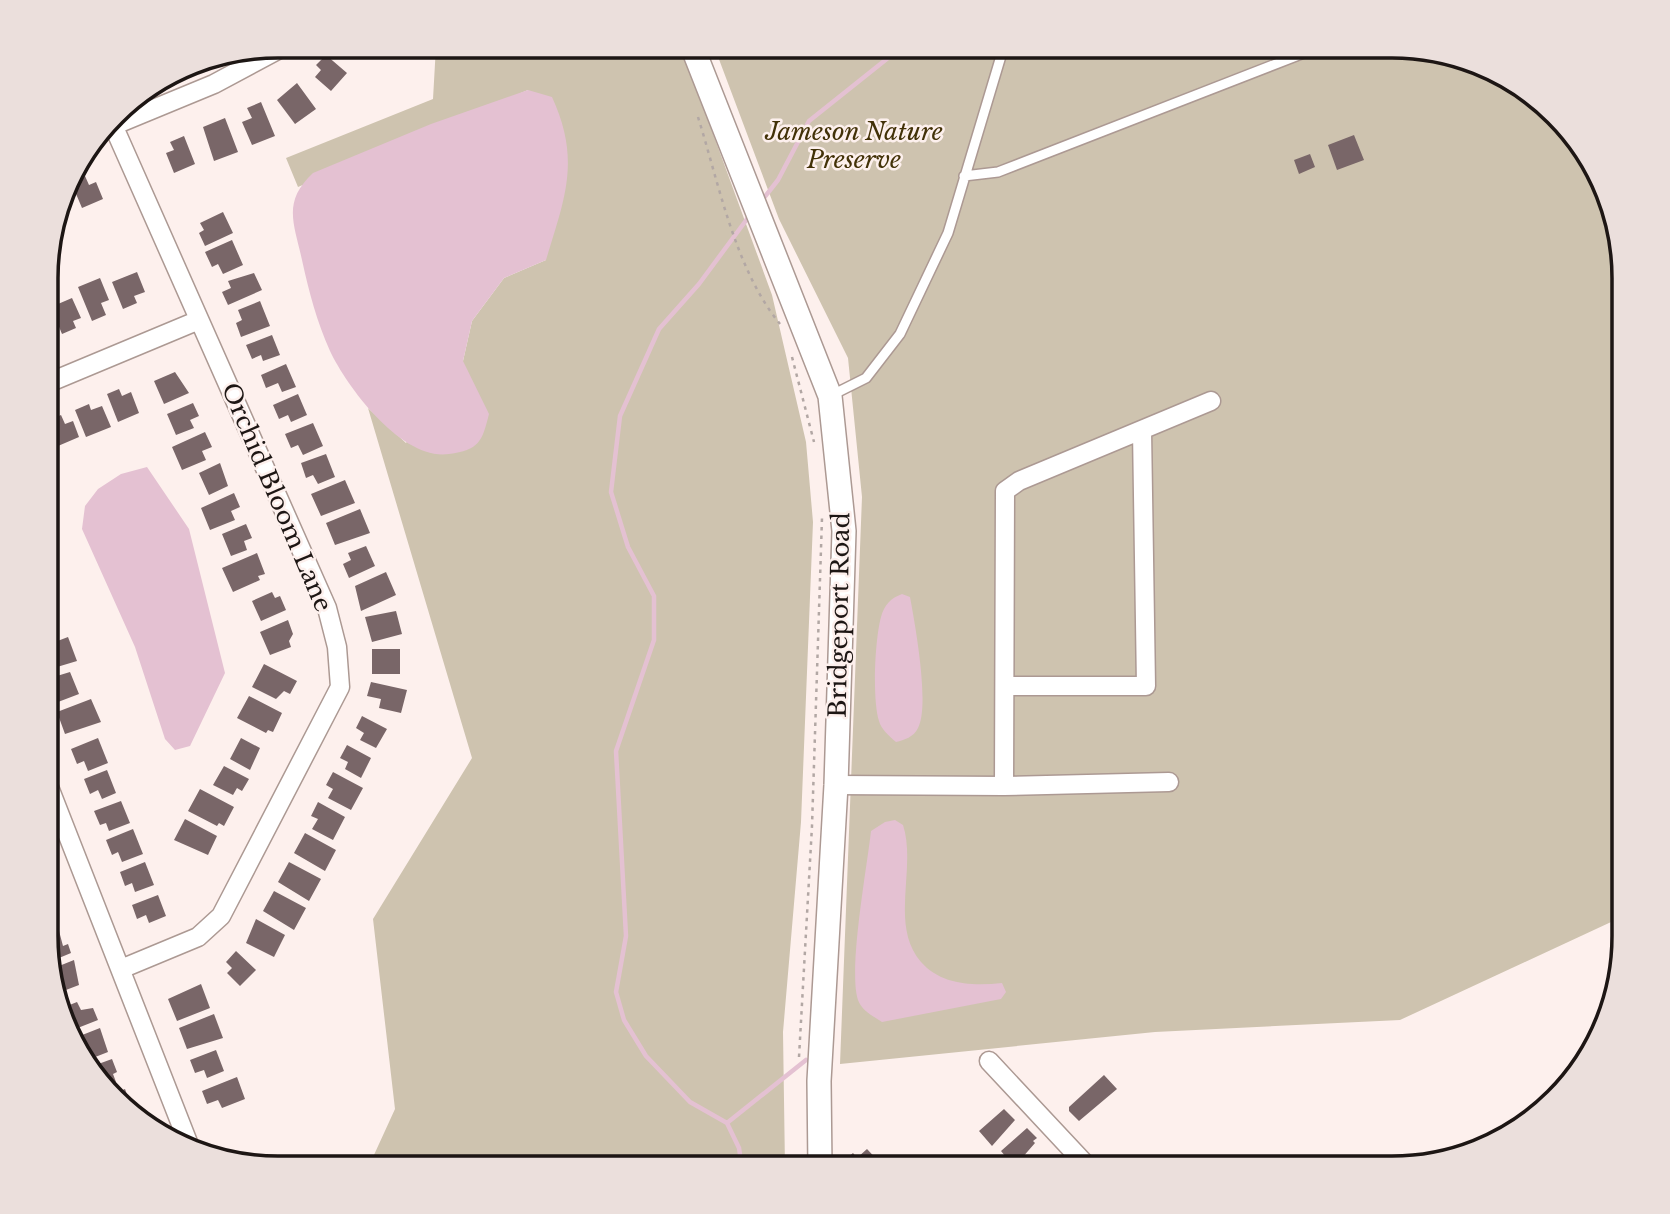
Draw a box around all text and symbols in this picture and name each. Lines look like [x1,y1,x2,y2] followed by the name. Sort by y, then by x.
[764,117,943,174] park label: Jameson Nature Preserve
[216,378,338,616] street label: Orchid Bloom Lane
[823,512,855,718] street label: Bridgeport Road

